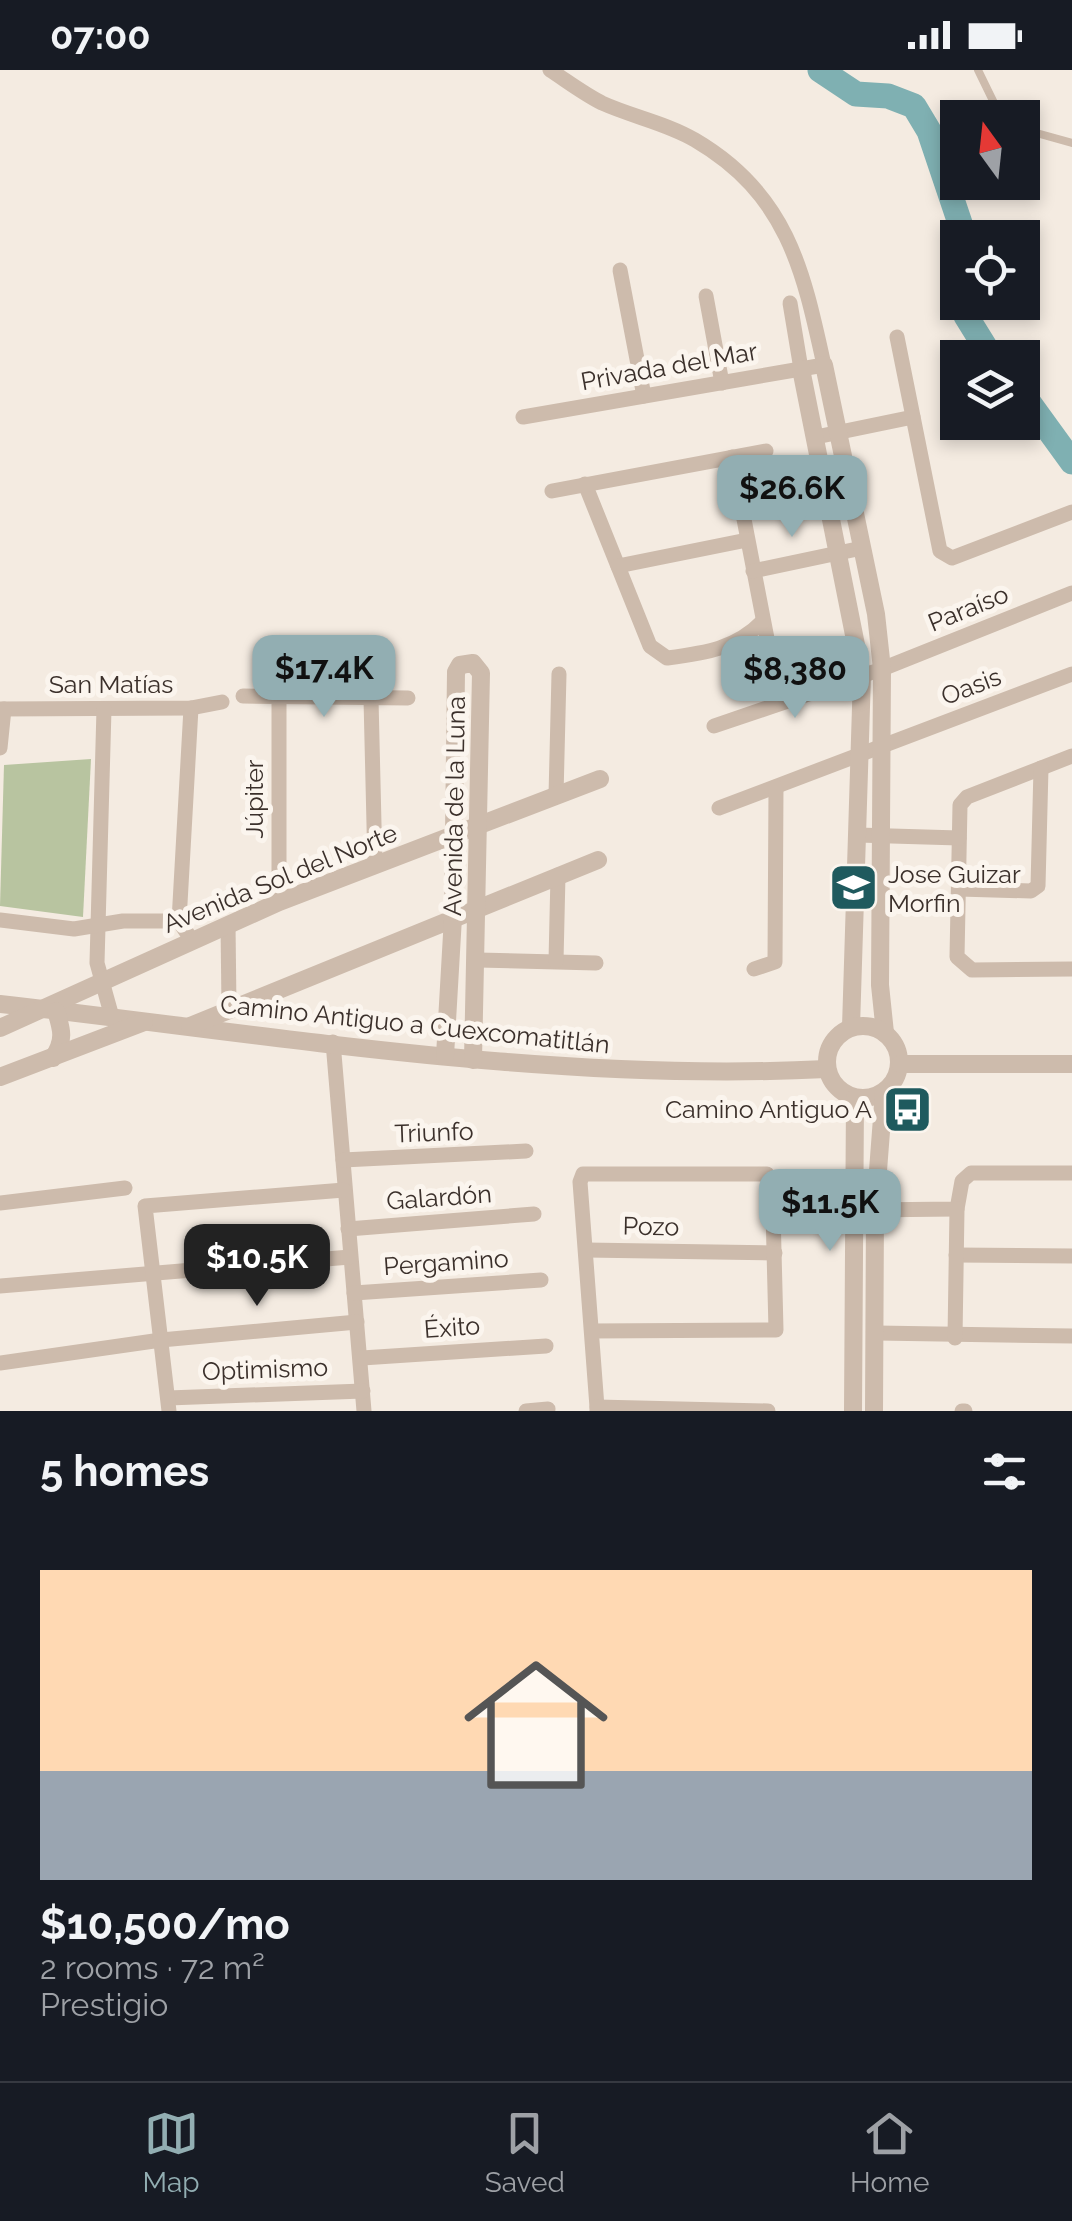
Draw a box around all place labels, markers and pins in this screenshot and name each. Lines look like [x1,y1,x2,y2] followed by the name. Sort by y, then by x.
[711,455,873,540] pin: $26.6K
[243,635,405,720] pin: $17.4K
[714,636,876,721] pin: $8,380
[888,859,1021,918] place label: Jose Guizar Morfin
[827,862,879,914] school or university icon: Jose Guizar Morfin
[881,1083,933,1135] bus stop icon: Camino Antiguo A
[665,1094,872,1124] place label: Camino Antiguo A
[749,1169,911,1254] pin: $11.5K
[176,1224,338,1309] pin: $10.5K

